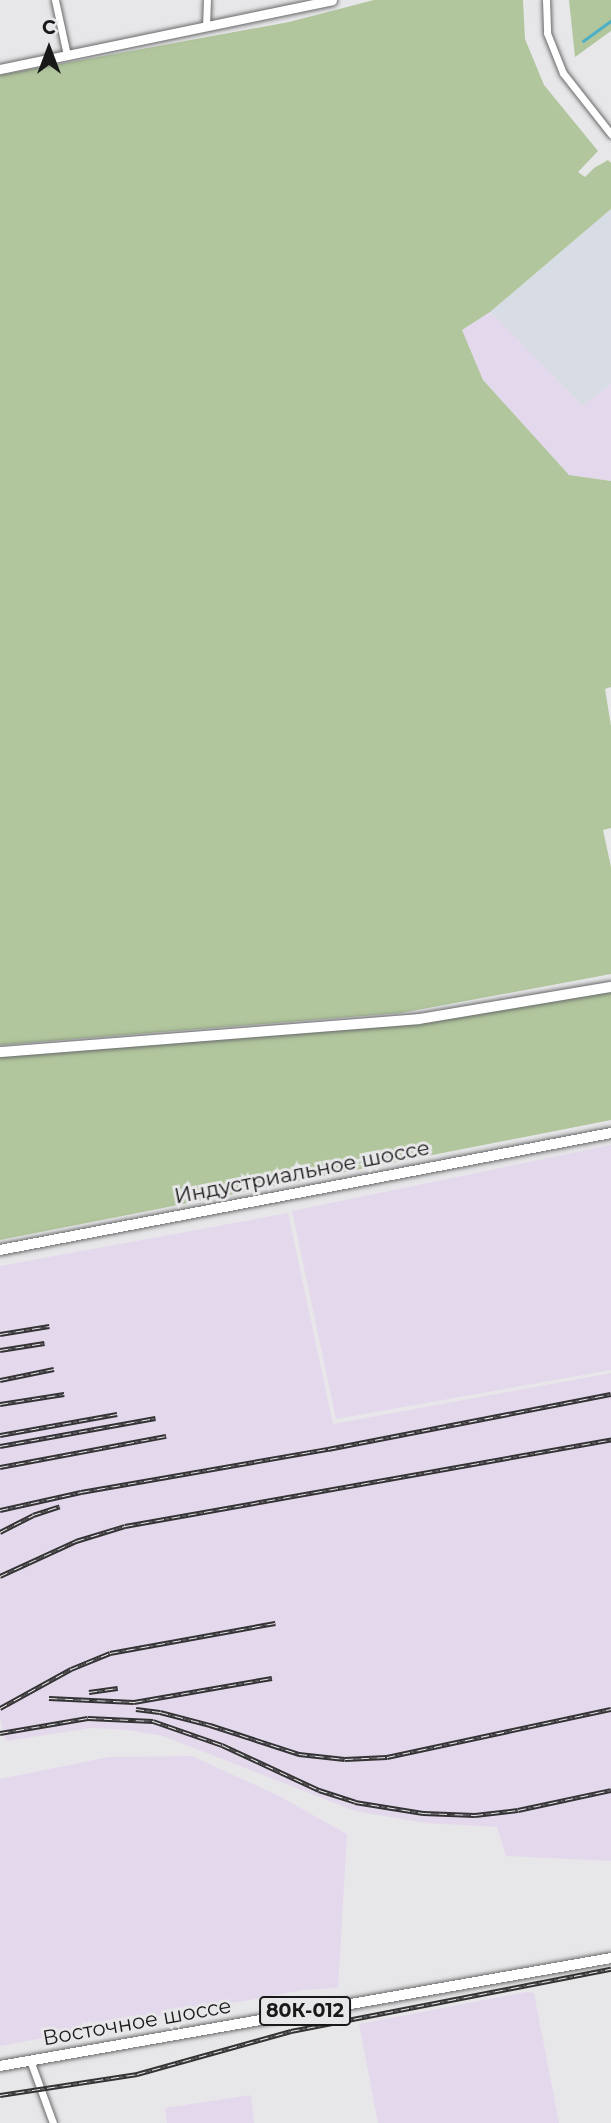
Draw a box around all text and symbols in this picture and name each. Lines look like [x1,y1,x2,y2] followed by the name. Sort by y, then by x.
[14,14,84,84] north arrow
[42,16,56,39] text: С
[172,1135,432,1209] street label: Индустриальное шоссе
[41,1993,233,2051] street label: Восточное шоссе
[258,1996,352,2026] road number: 80К-012

